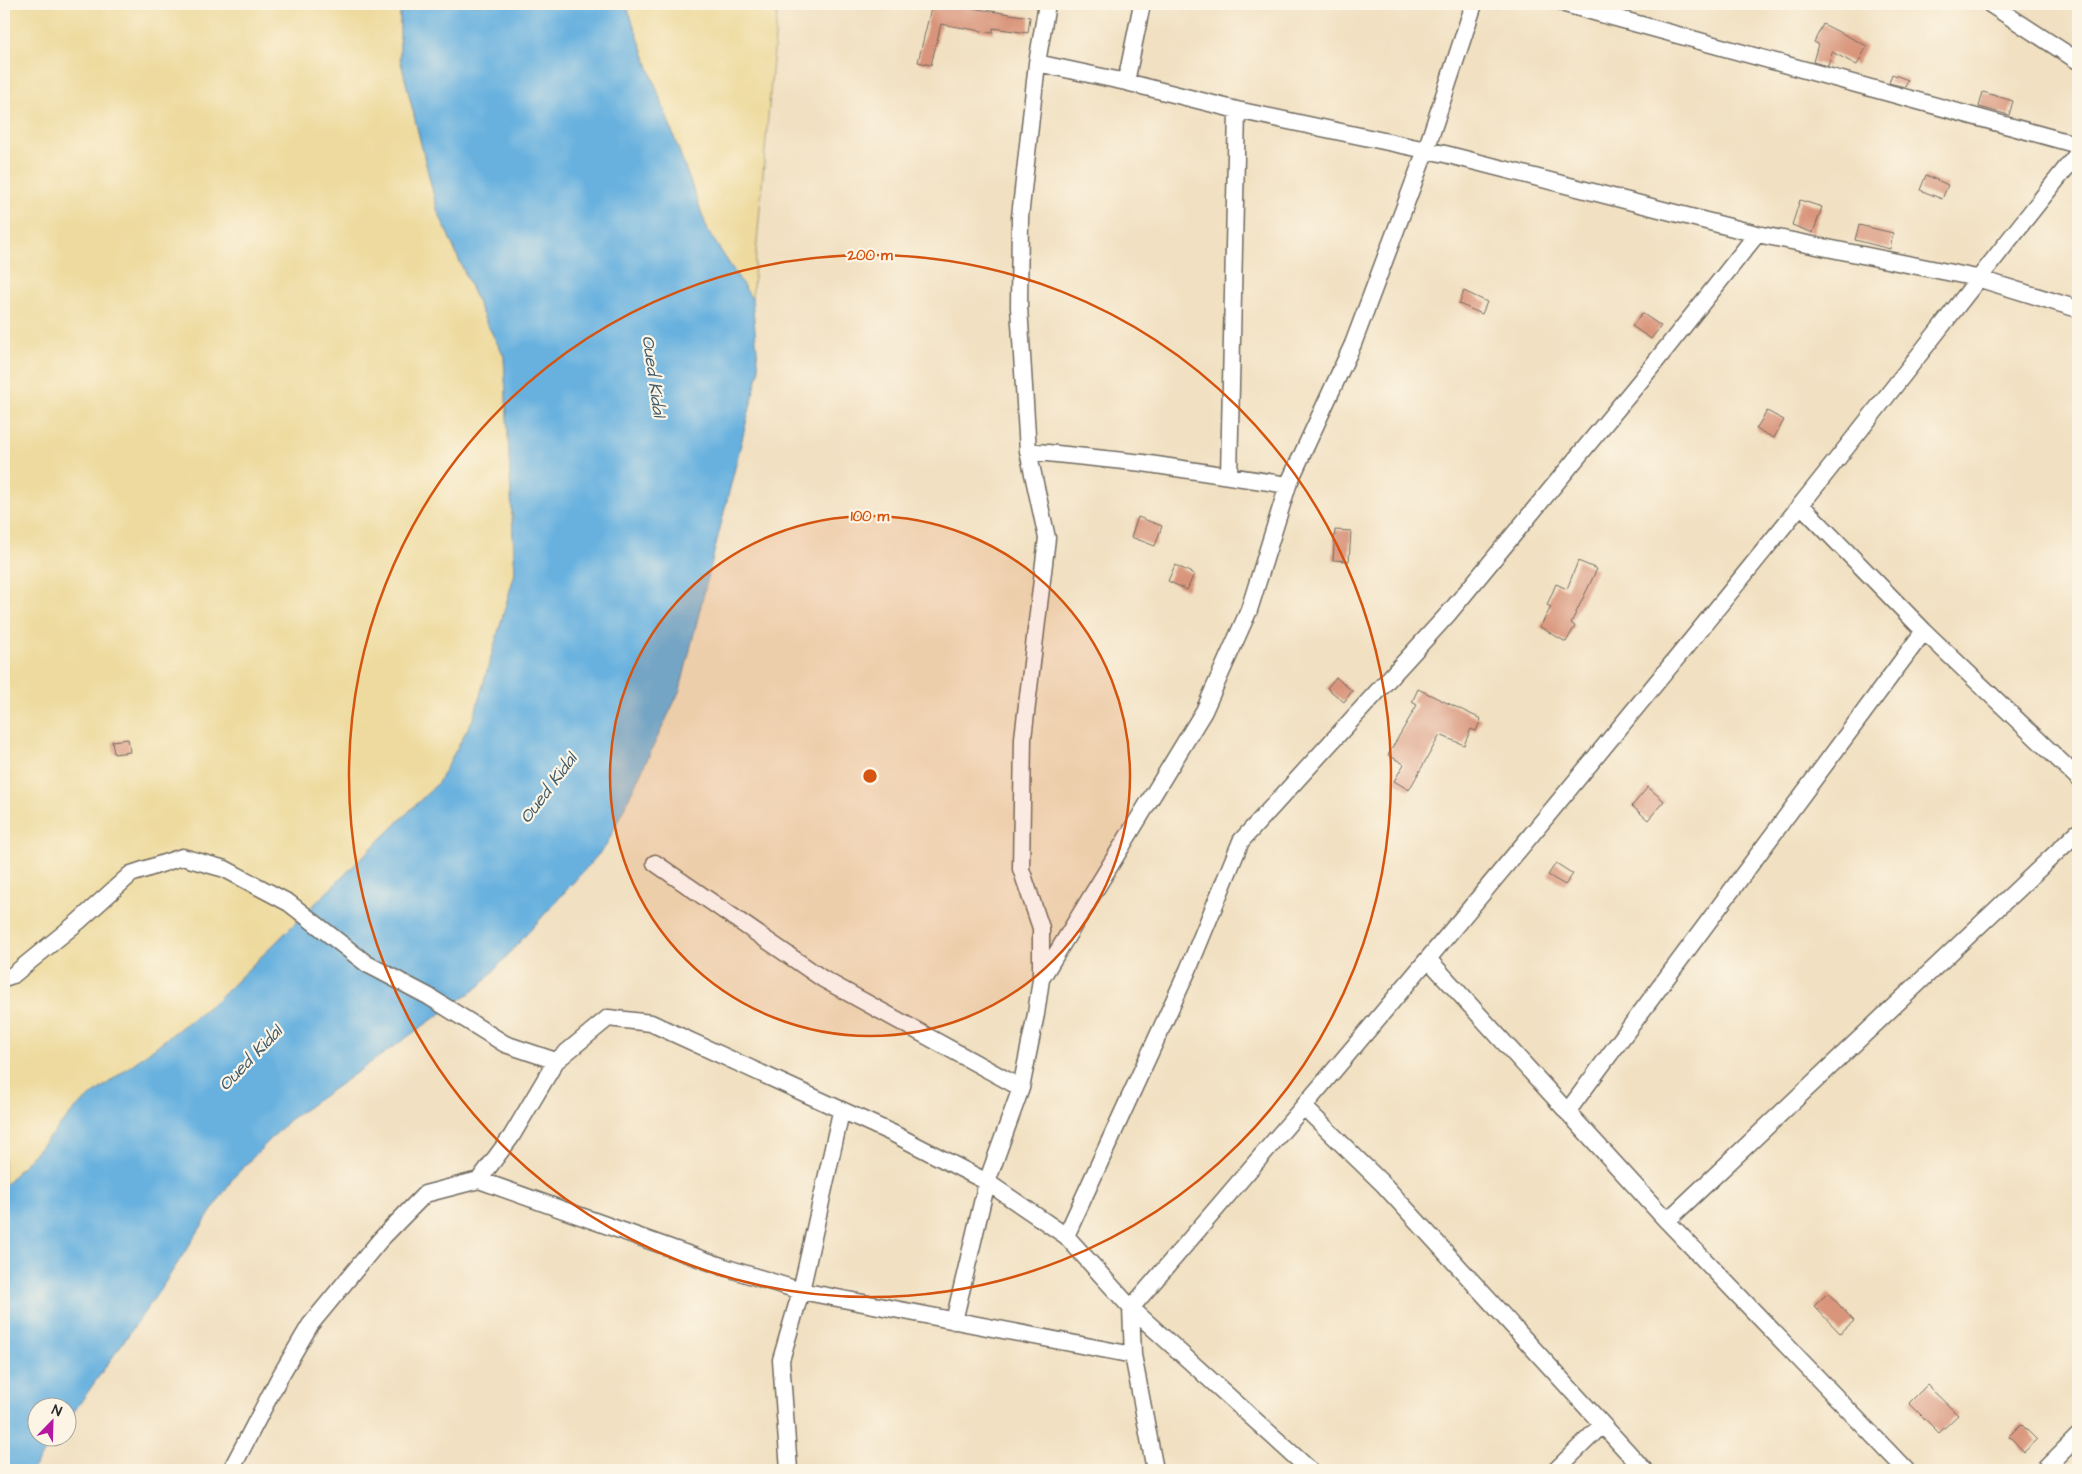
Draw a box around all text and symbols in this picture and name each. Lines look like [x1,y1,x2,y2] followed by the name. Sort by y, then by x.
[846,245,893,266] text: 200 m
[635,334,672,421] water label: Oued Kidal
[851,506,890,527] text: 100 m
[514,746,584,829] water label: Oued Kidal
[861,767,879,785] centre of rings
[213,1019,289,1097] water label: Oued Kidal
[28,1396,78,1446] north arrow
[49,1400,65,1422] text: N

